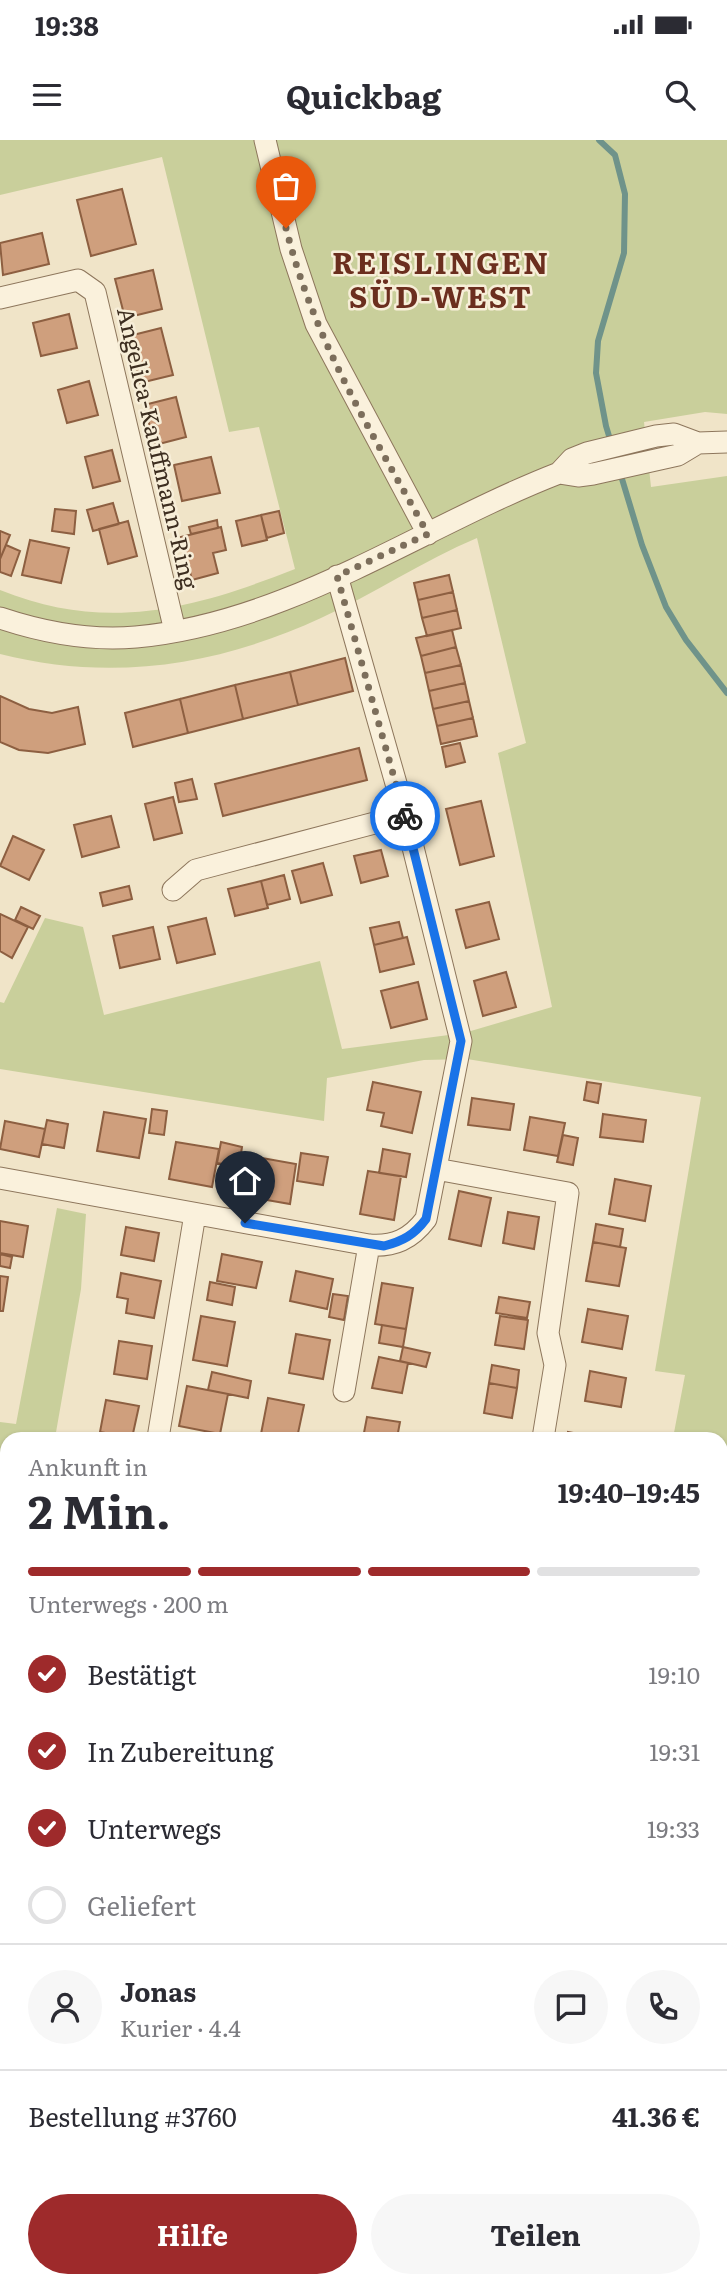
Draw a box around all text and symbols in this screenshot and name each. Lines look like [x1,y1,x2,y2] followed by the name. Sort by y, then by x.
[35,5,99,44] text: 19:38
[286,71,441,119] text: Quickbag
[28,76,66,114] icon: menu
[661,76,699,114] icon: search
[256,156,316,228] pin
[267,167,305,205] icon: bag
[332,239,550,317] district label: REISLINGEN SÜD-WEST
[110,304,208,592] street label: Angelica-Kauffmann-Ring
[370,781,440,851] courier
[386,797,424,835] icon: bike
[215,1151,275,1223] pin
[226,1162,264,1200] icon: home
[28,1449,148,1483] text: Ankunft in
[558,1472,700,1511] text: 19:40–19:45
[28,1475,171,1543] text: 2 Min.
[28,1586,229,1620] text: Unterwegs · 200 m
[87,1654,196,1693] text: Bestätigt
[28,1655,66,1693] icon: check
[648,1657,700,1691] text: 19:10
[87,1731,274,1770] text: In Zubereitung
[28,1732,66,1770] icon: check
[649,1734,700,1768] text: 19:31
[87,1808,221,1847] text: Unterwegs
[28,1809,66,1847] icon: check
[647,1811,700,1845] text: 19:33
[87,1885,196,1924] text: Geliefert
[28,1970,102,2044] button: person
[534,1970,608,2044] button: chat
[626,1970,700,2044] button: phone
[120,1971,196,2010] text: Jonas
[120,2010,241,2044] text: Kurier · 4.4
[28,2096,237,2135] text: Bestellung #3760
[612,2096,700,2135] text: 41.36 €
[28,2194,357,2274] button: Hilfe
[371,2194,700,2274] button: Teilen

